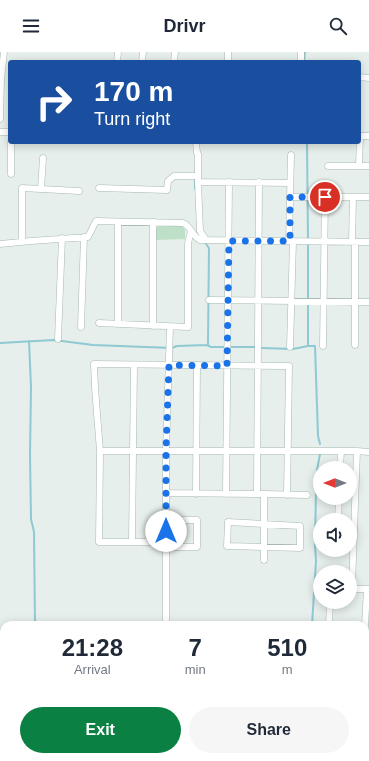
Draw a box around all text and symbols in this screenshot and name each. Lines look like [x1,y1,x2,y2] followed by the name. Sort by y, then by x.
[20,15,42,37] icon: menu
[327,15,349,37] icon: search
[163,16,206,36] text: Drivr
[28,76,80,128] icon: right
[94,76,173,107] text: 170 m
[94,109,170,129] text: Turn right
[308,180,342,214] pin
[314,186,336,208] icon: arrive
[313,461,357,505] north arrow
[313,461,357,609] map controls
[145,510,187,552] position arrow
[313,513,357,557] button: sound
[313,565,357,609] button: layers
[62,634,123,661] text: 21:28
[188,634,202,661] text: 7
[267,634,307,661] text: 510
[74,662,111,677] text: Arrival
[185,662,206,677] text: min
[282,662,293,677] text: m
[20,707,181,753] button: Exit
[189,707,349,753] button: Share

